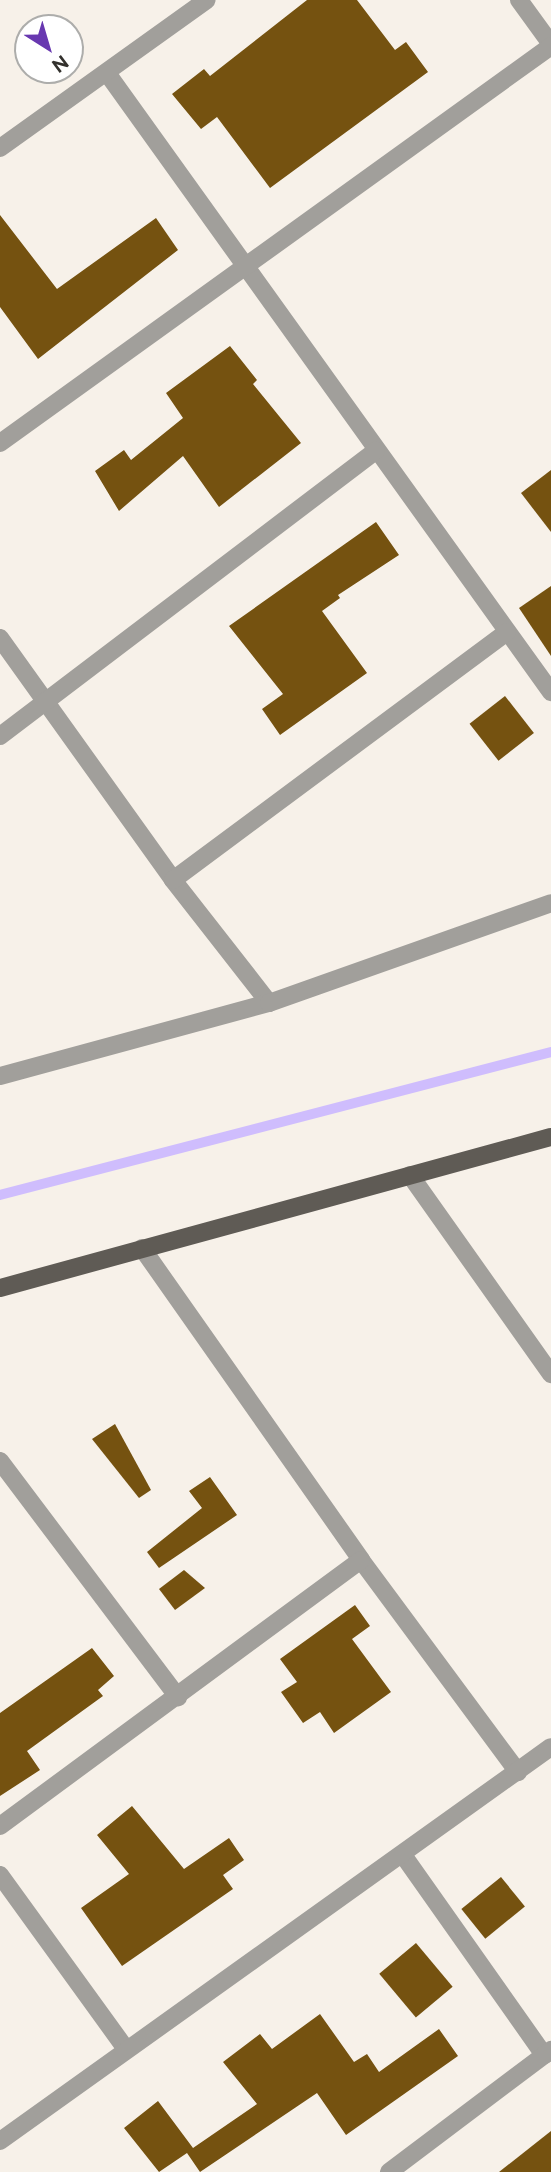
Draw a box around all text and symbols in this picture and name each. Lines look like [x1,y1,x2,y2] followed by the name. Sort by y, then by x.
[14,14,84,84] north arrow
[48,51,73,77] text: N

